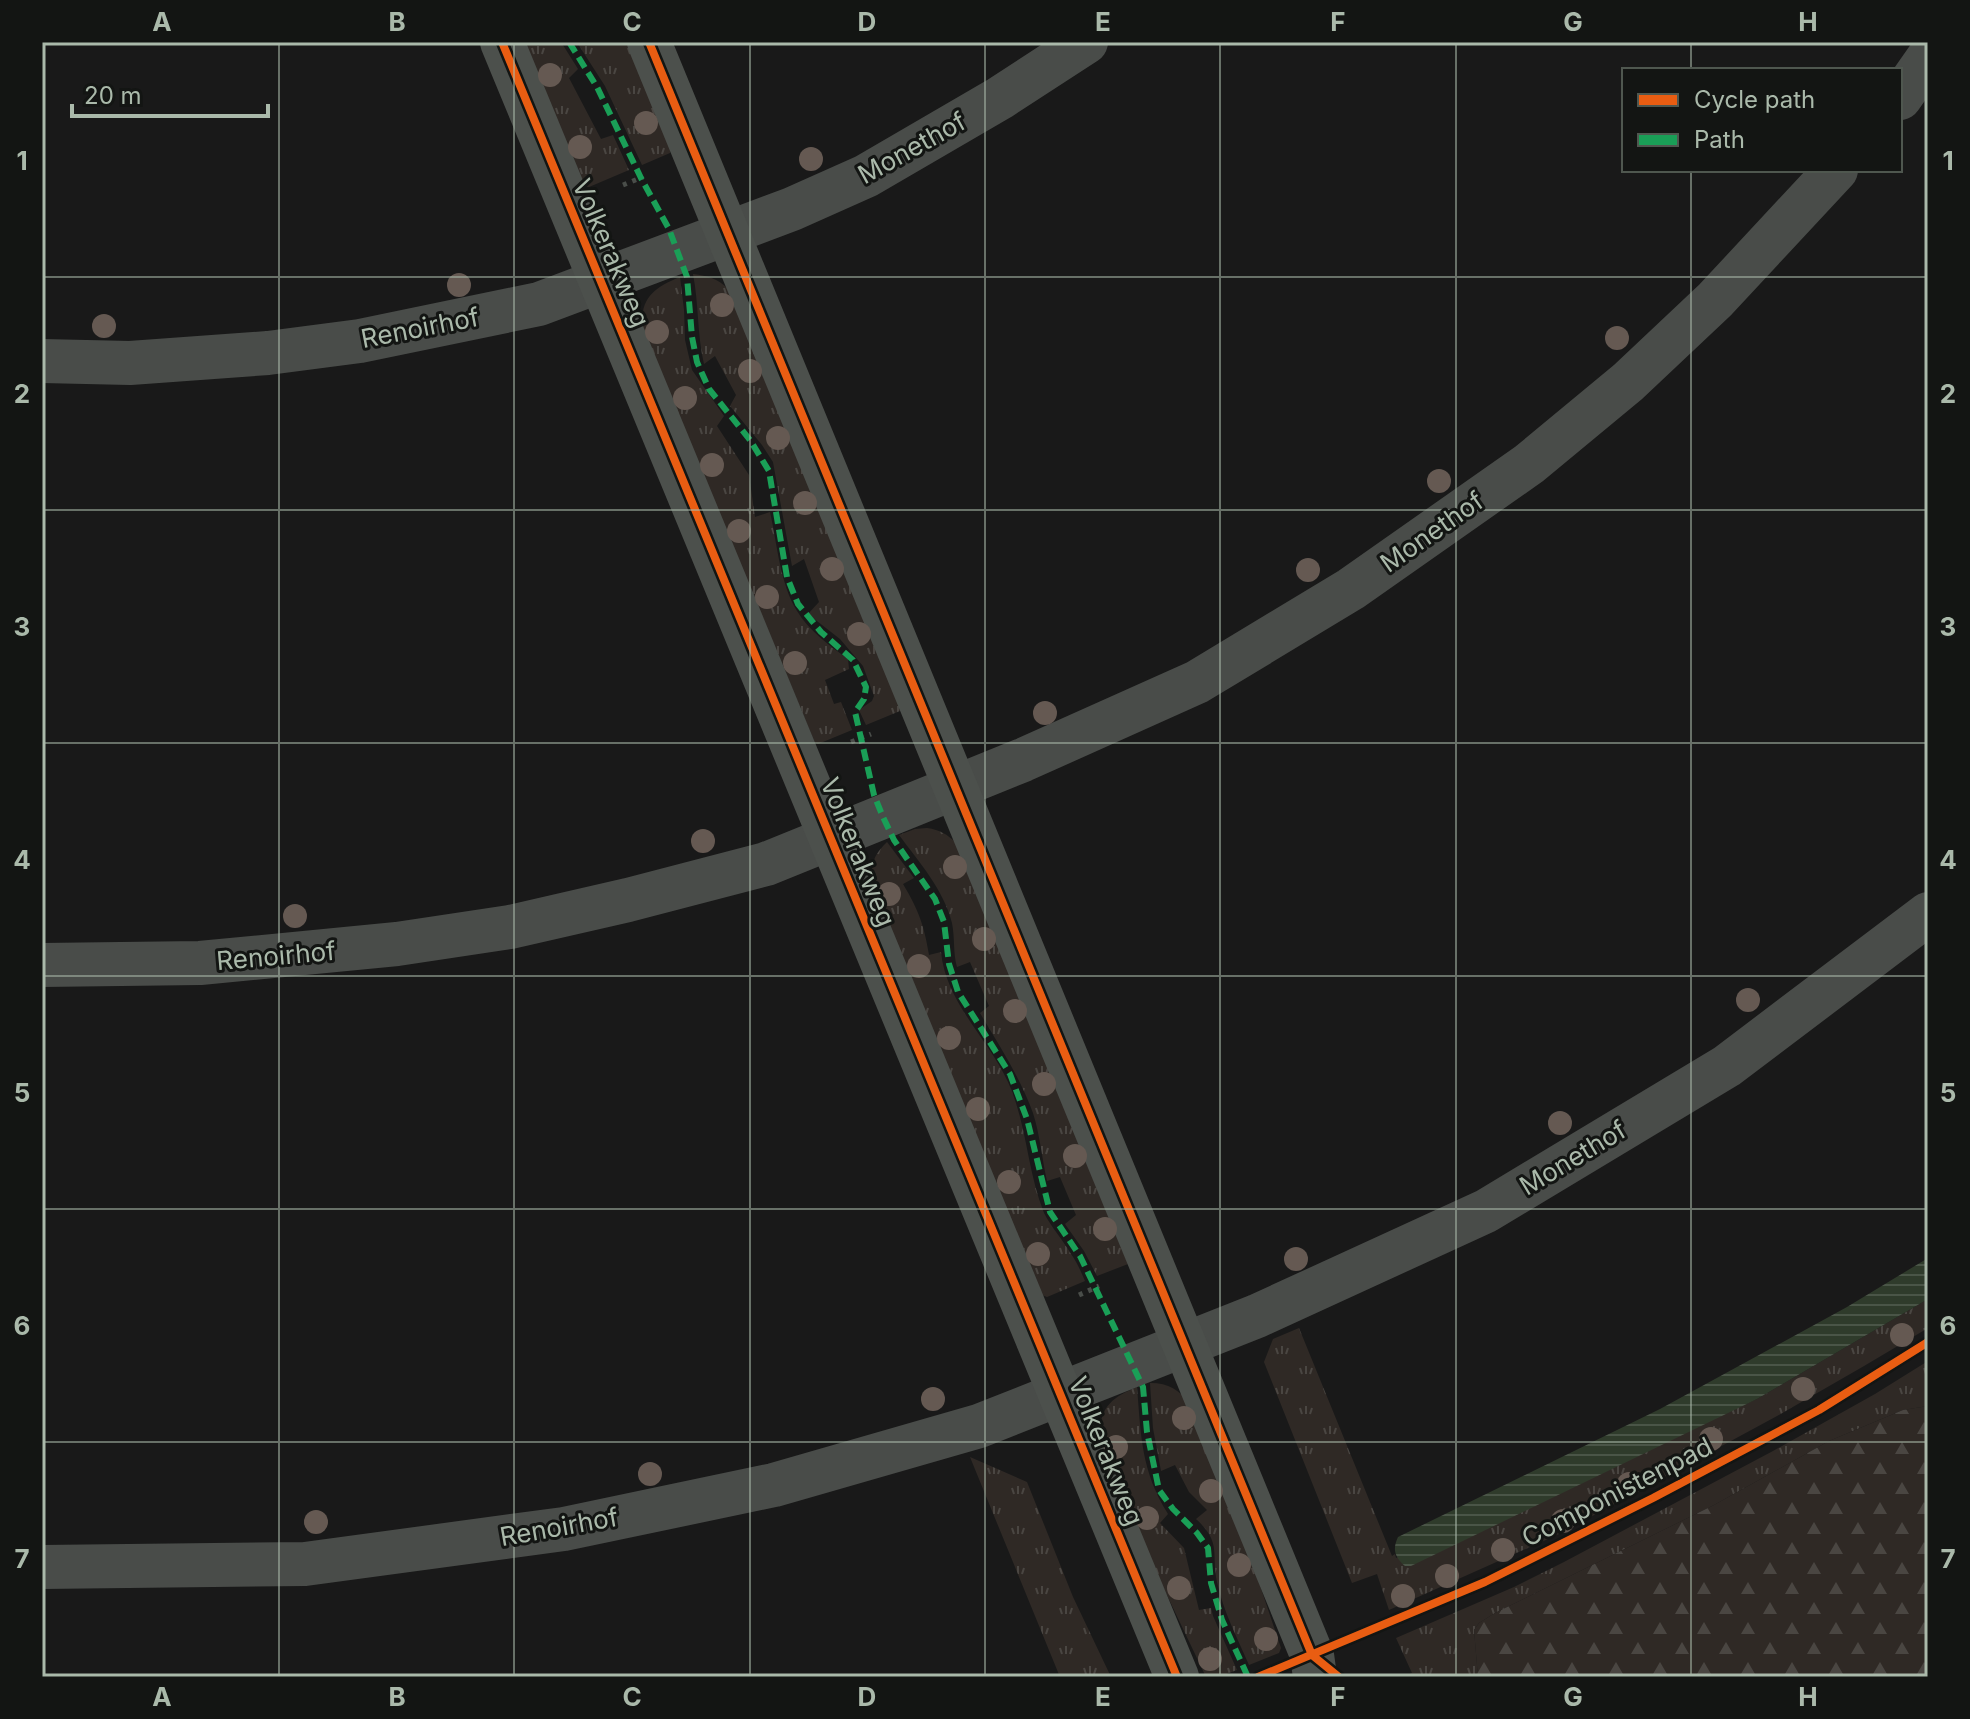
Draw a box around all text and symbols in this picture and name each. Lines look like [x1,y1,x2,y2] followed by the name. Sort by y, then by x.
[152,6,172,37] text: A
[388,6,406,37] text: B
[622,6,642,37] text: C
[858,6,876,37] text: D
[1095,6,1111,37] text: E
[1330,6,1346,37] text: F
[1563,6,1583,37] text: G
[1798,6,1818,37] text: H
[72,68,268,118] scale bar
[1622,68,1902,172] legend
[84,81,142,110] text: 20 m
[1694,85,1815,114] text: Cycle path
[852,105,971,190] street label: Monethof
[1694,125,1745,154] text: Path
[16,145,28,176] text: 1
[1942,145,1954,176] text: 1
[566,174,657,332] street label: Volkerakweg
[358,301,482,354] street label: Renoirhof
[14,378,30,409] text: 2
[1940,378,1956,409] text: 2
[1374,485,1490,578] street label: Monethof
[14,611,30,642] text: 3
[1940,611,1956,642] text: 3
[815,773,902,931] street label: Volkerakweg
[13,844,31,875] text: 4
[1939,844,1957,875] text: 4
[215,935,337,976] street label: Renoirhof
[14,1077,30,1108] text: 5
[1940,1077,1956,1108] text: 5
[1514,1114,1632,1201] street label: Monethof
[14,1310,30,1341] text: 6
[1940,1310,1956,1341] text: 6
[1063,1372,1150,1530] street label: Volkerakweg
[1516,1430,1717,1553] street label: Componistenpad
[497,1501,621,1552] street label: Renoirhof
[14,1543,30,1574] text: 7
[1940,1543,1956,1574] text: 7
[152,1681,172,1712] text: A
[388,1681,406,1712] text: B
[622,1681,642,1712] text: C
[858,1681,876,1712] text: D
[1095,1681,1111,1712] text: E
[1330,1681,1346,1712] text: F
[1563,1681,1583,1712] text: G
[1798,1681,1818,1712] text: H

